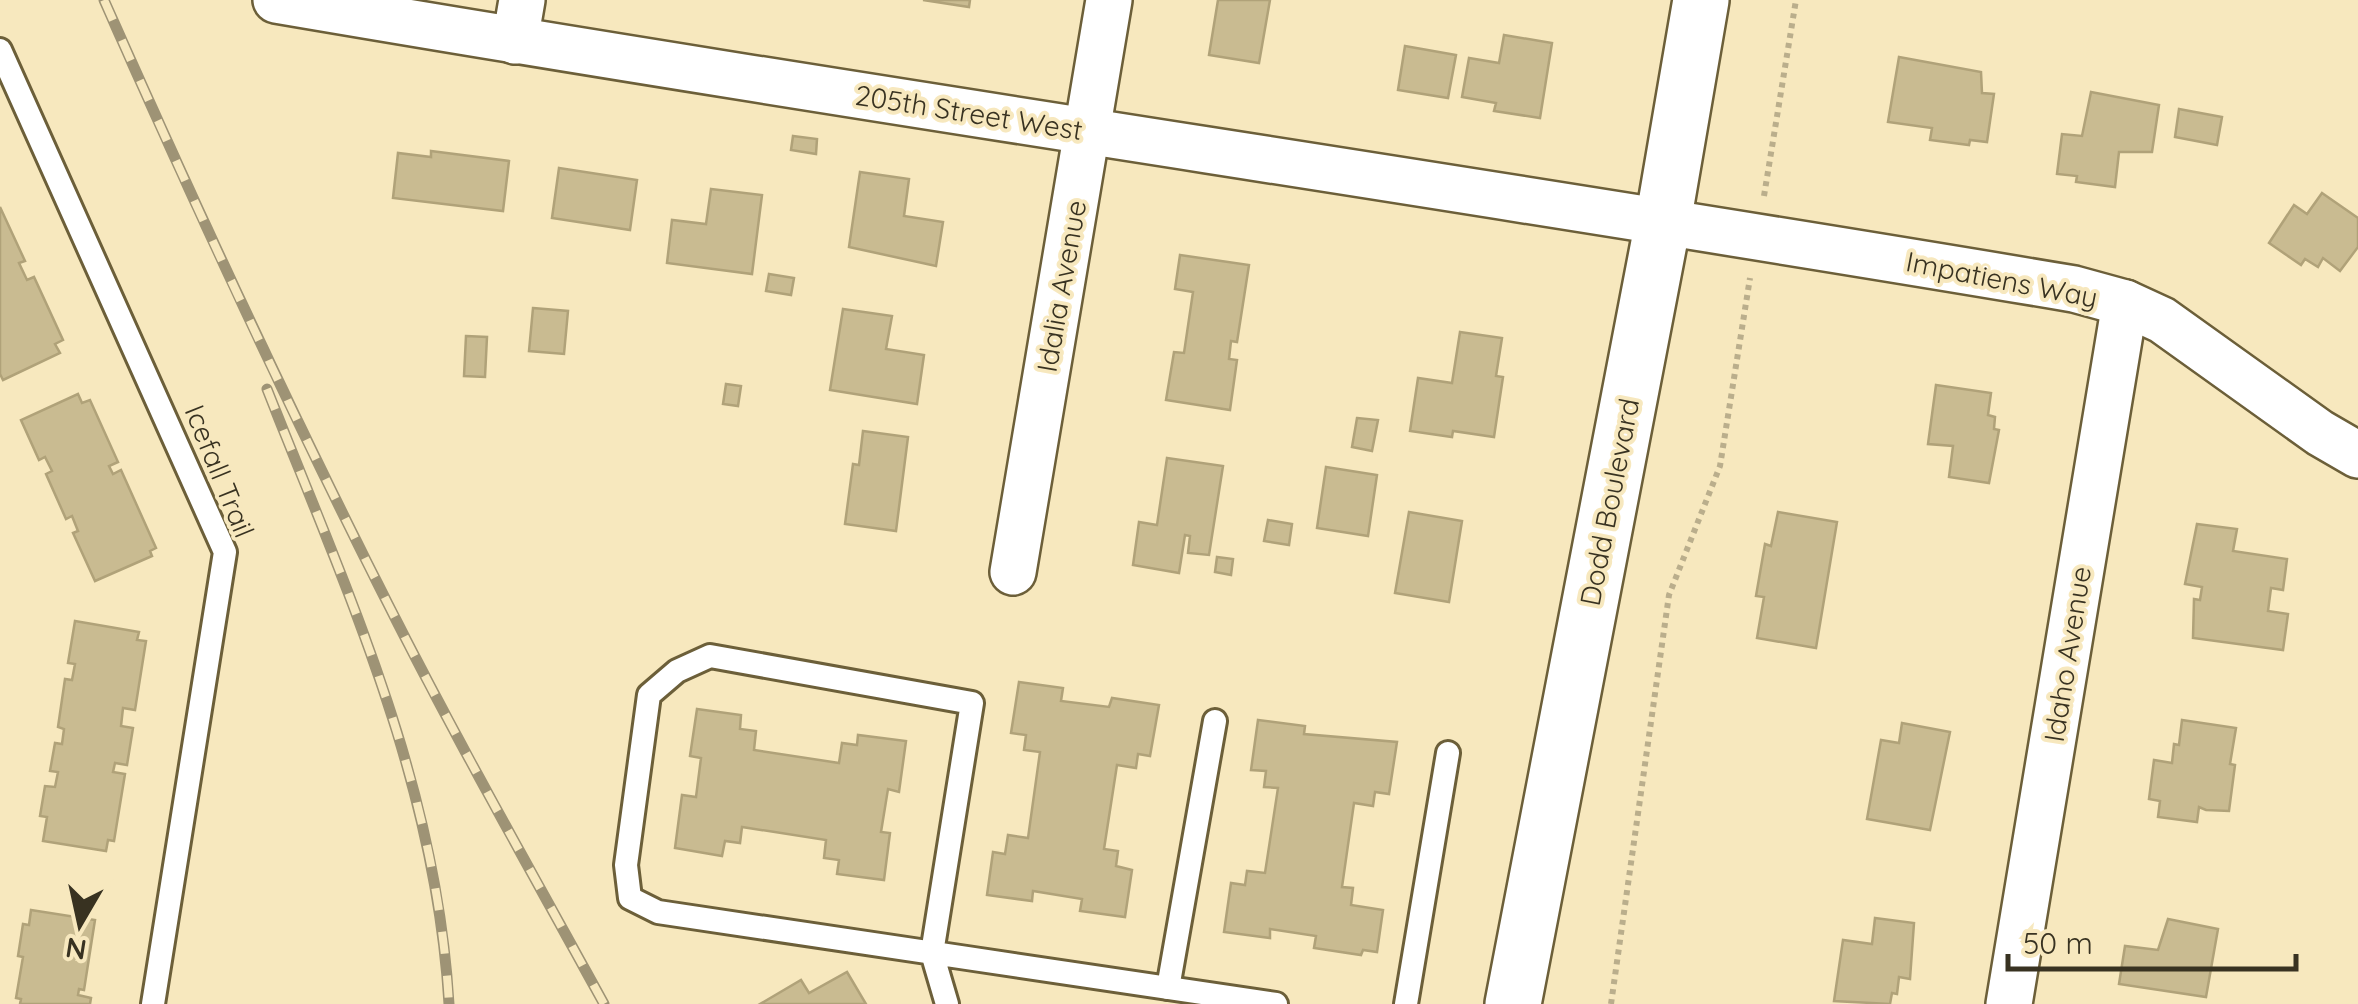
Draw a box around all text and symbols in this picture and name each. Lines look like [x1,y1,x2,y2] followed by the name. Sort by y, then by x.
[853,77,1085,147] street label: 205th Street West
[1029,197,1093,375] street label: Idalia Avenue
[1903,243,2101,315] street label: Impatiens Way
[1572,395,1646,609] street label: Dodd Boulevard
[178,400,262,542] street label: Icefall Trail
[2036,564,2098,744] street label: Idaho Avenue
[30,874,130,974] north arrow
[2008,909,2296,971] scale bar
[2023,924,2093,962] text: 50 m
[63,930,89,968] text: N

